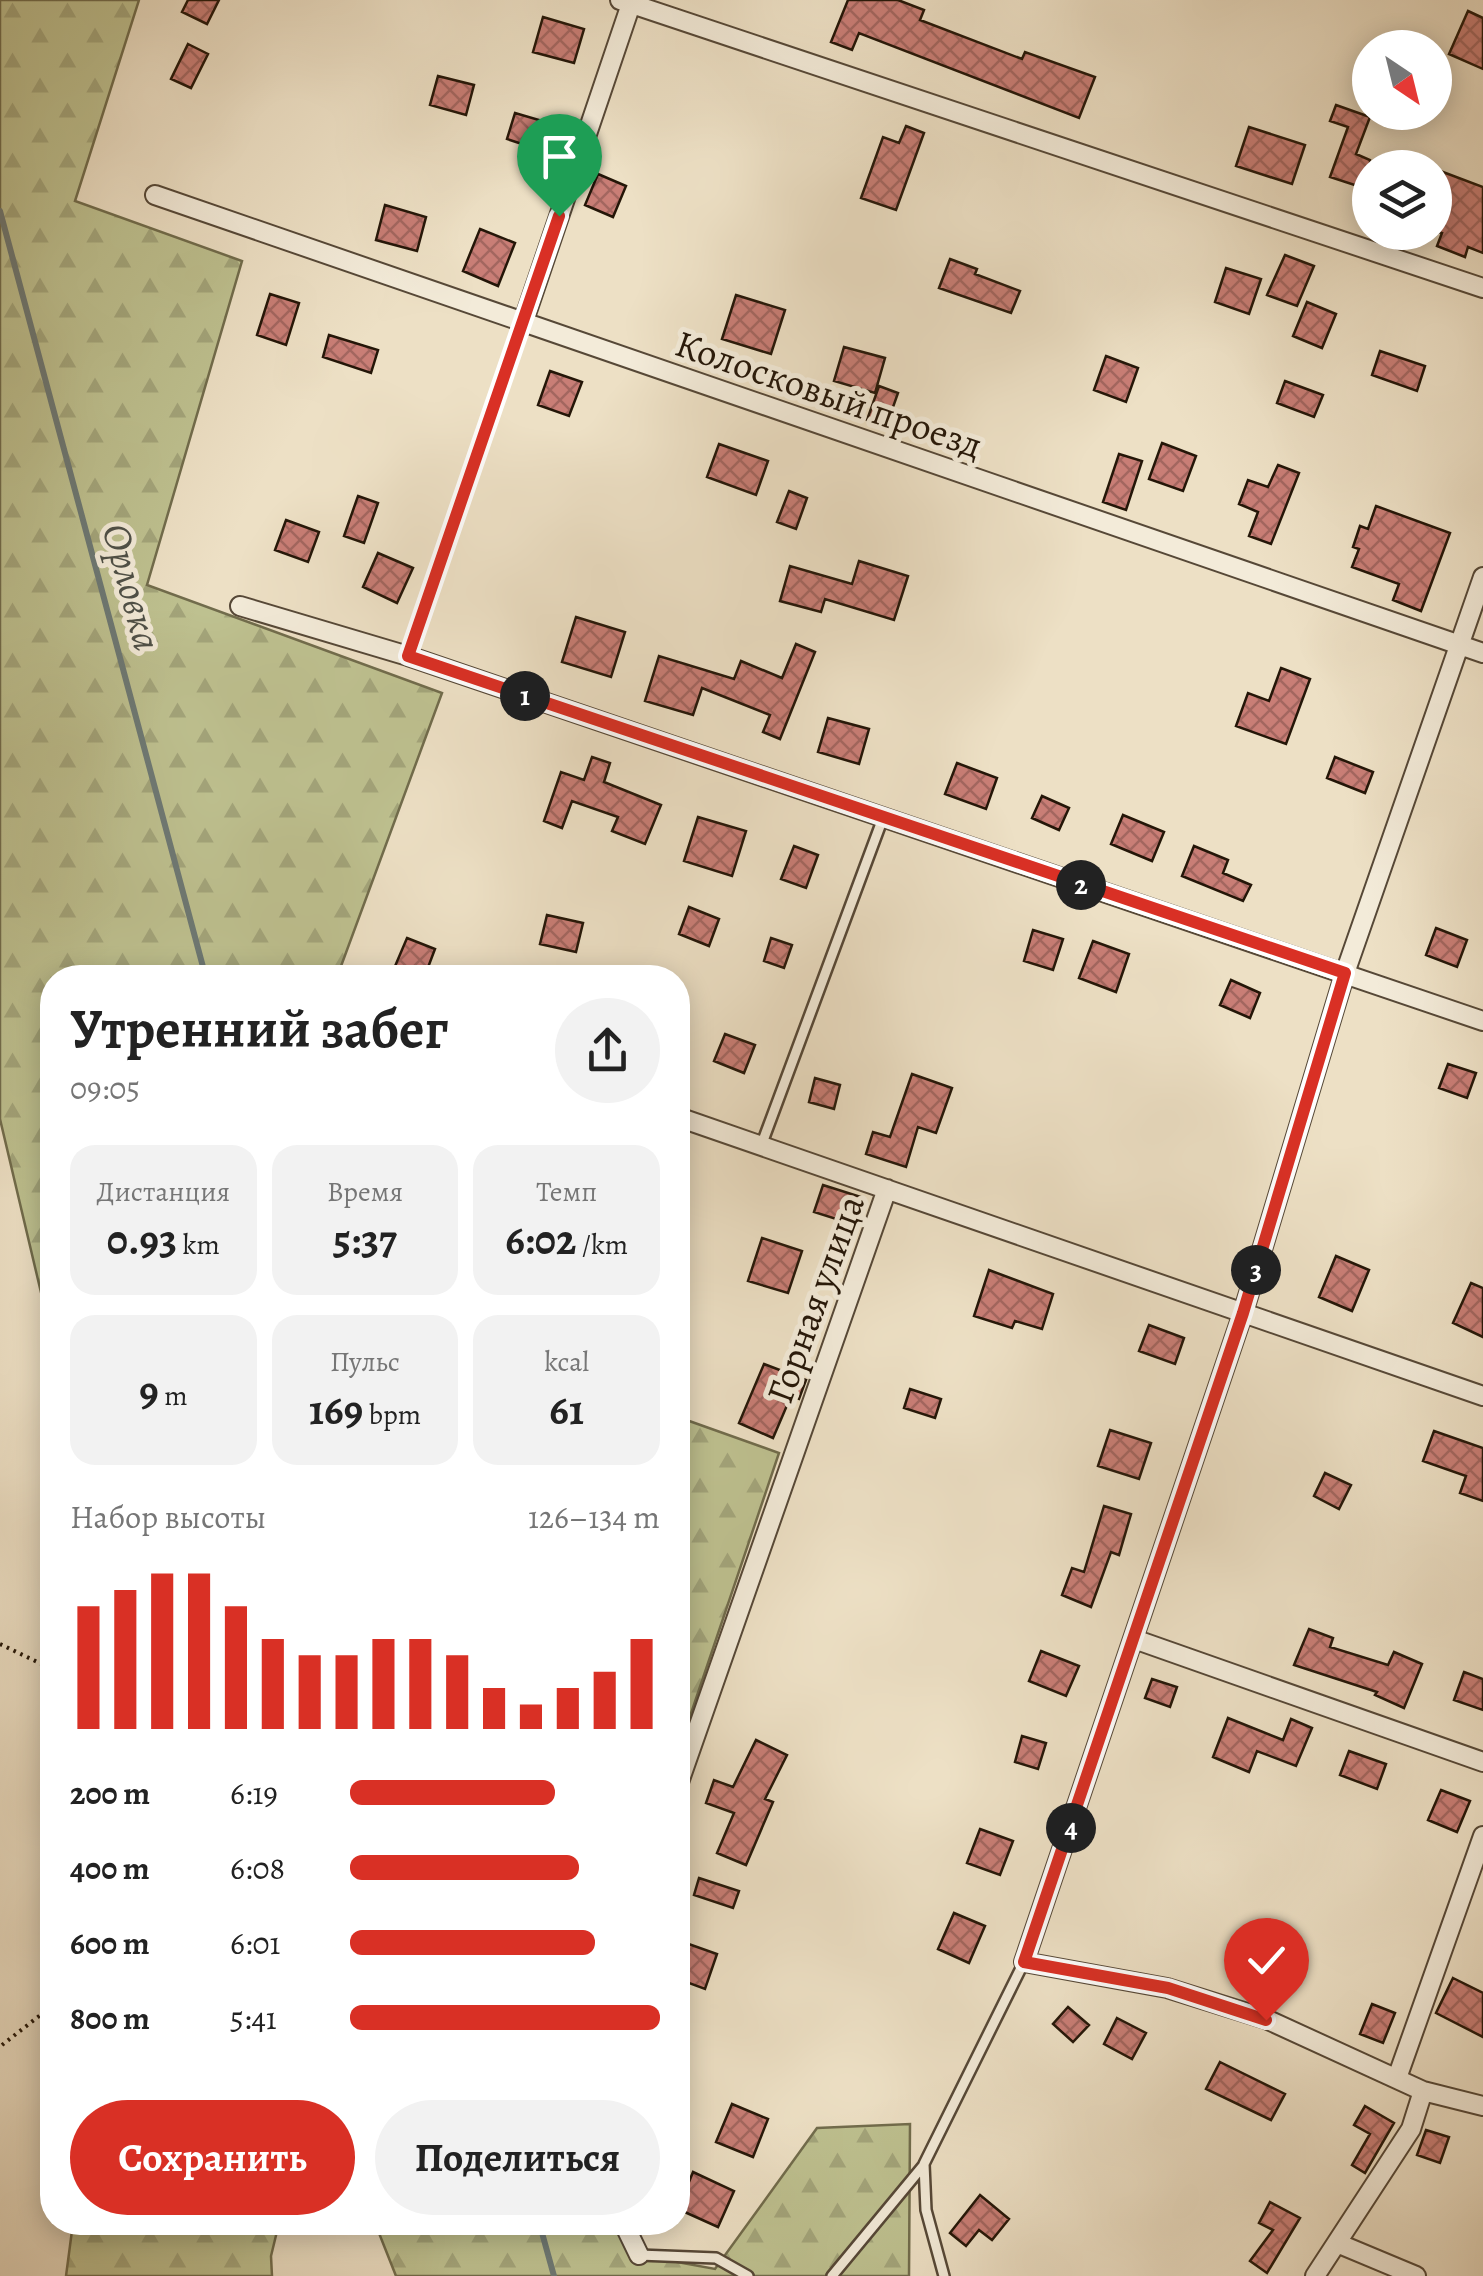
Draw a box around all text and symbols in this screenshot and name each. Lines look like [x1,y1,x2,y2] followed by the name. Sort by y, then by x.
[1352,30,1452,130] north arrow
[1352,30,1452,250] map controls
[517,114,602,217] pin
[532,129,587,184] icon: arrive
[1352,150,1452,250] button: layers
[669,317,989,471] street label: Колосковый проезд
[89,517,175,657] water label: Орловка
[500,671,550,721] pin: 1
[520,677,530,715] text: 1
[1056,860,1106,910] pin: 2
[1074,866,1088,904] text: 2
[70,991,448,1066] text: Утренний забег
[555,998,660,1103] button: share
[70,1066,140,1110] text: 09:05
[97,1173,230,1211] text: Дистанция
[327,1173,403,1211] text: Время
[536,1173,597,1211] text: Темп
[753,1187,877,1410] street label: Горная улица
[107,1211,177,1268] text: 0.93
[333,1211,397,1268] text: 5:37
[505,1211,576,1268] text: 6:02
[177,1226,220,1264] text: km
[576,1226,628,1264] text: /km
[1231,1245,1281,1295] pin: 3
[1250,1251,1262,1289] text: 3
[330,1343,400,1381] text: Пульс
[544,1343,589,1381] text: kcal
[139,1362,159,1419] text: 9
[159,1377,187,1415] text: m
[309,1381,363,1438] text: 169
[549,1381,584,1438] text: 61
[363,1396,421,1434] text: bpm
[70,1495,266,1539] text: Набор высоты
[528,1495,660,1539] text: 126–134 m
[70,1771,150,1815] text: 200 m
[230,1771,278,1815] text: 6:19
[1046,1803,1096,1853] pin: 4
[1064,1809,1078,1847] text: 4
[70,1846,150,1890] text: 400 m
[230,1846,285,1890] text: 6:08
[1224,1918,1309,2021] pin
[70,1921,150,1965] text: 600 m
[230,1921,280,1965] text: 6:01
[1239,1933,1294,1988] icon: check
[70,1996,150,2040] text: 800 m
[230,1996,277,2040] text: 5:41
[70,2100,355,2215] button: Сохранить
[375,2100,660,2215] button: Поделиться

